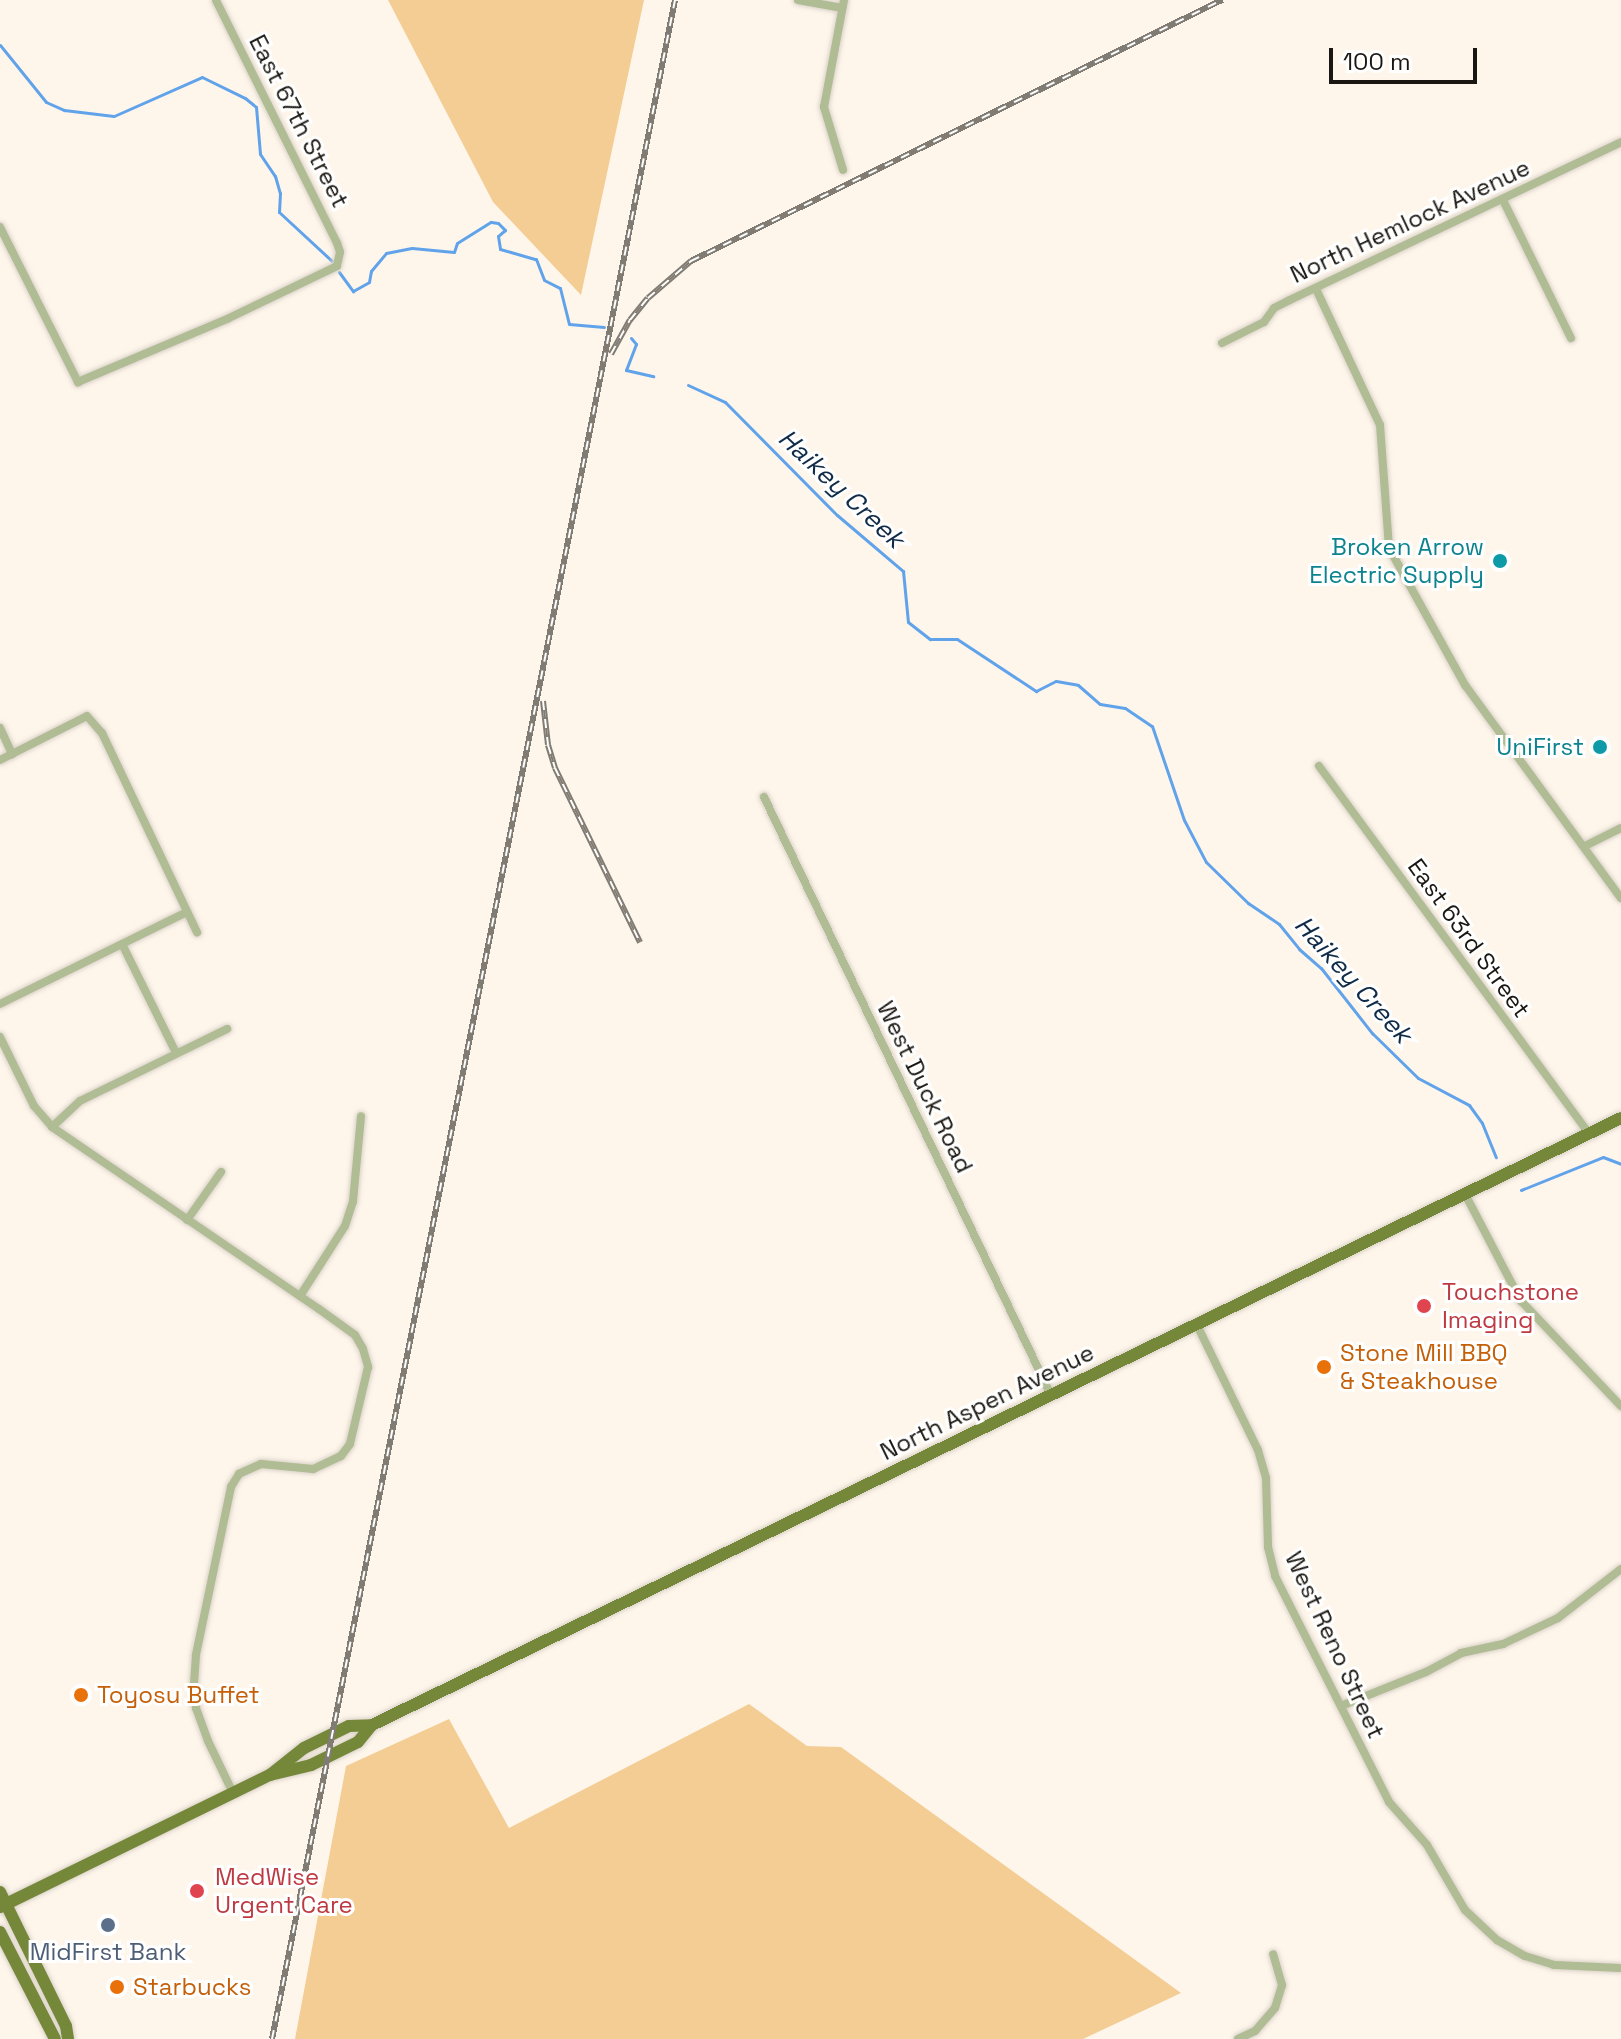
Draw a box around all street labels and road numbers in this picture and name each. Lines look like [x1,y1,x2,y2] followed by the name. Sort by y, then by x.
[243,30,355,212] street label: East 67th Street
[1286,153,1534,289] street label: North Hemlock Avenue
[1402,853,1536,1023] street label: East 63rd Street
[871,996,979,1178] street label: West Duck Road
[875,1338,1099,1466] street label: North Aspen Avenue
[1279,1547,1391,1743] street label: West Reno Street

